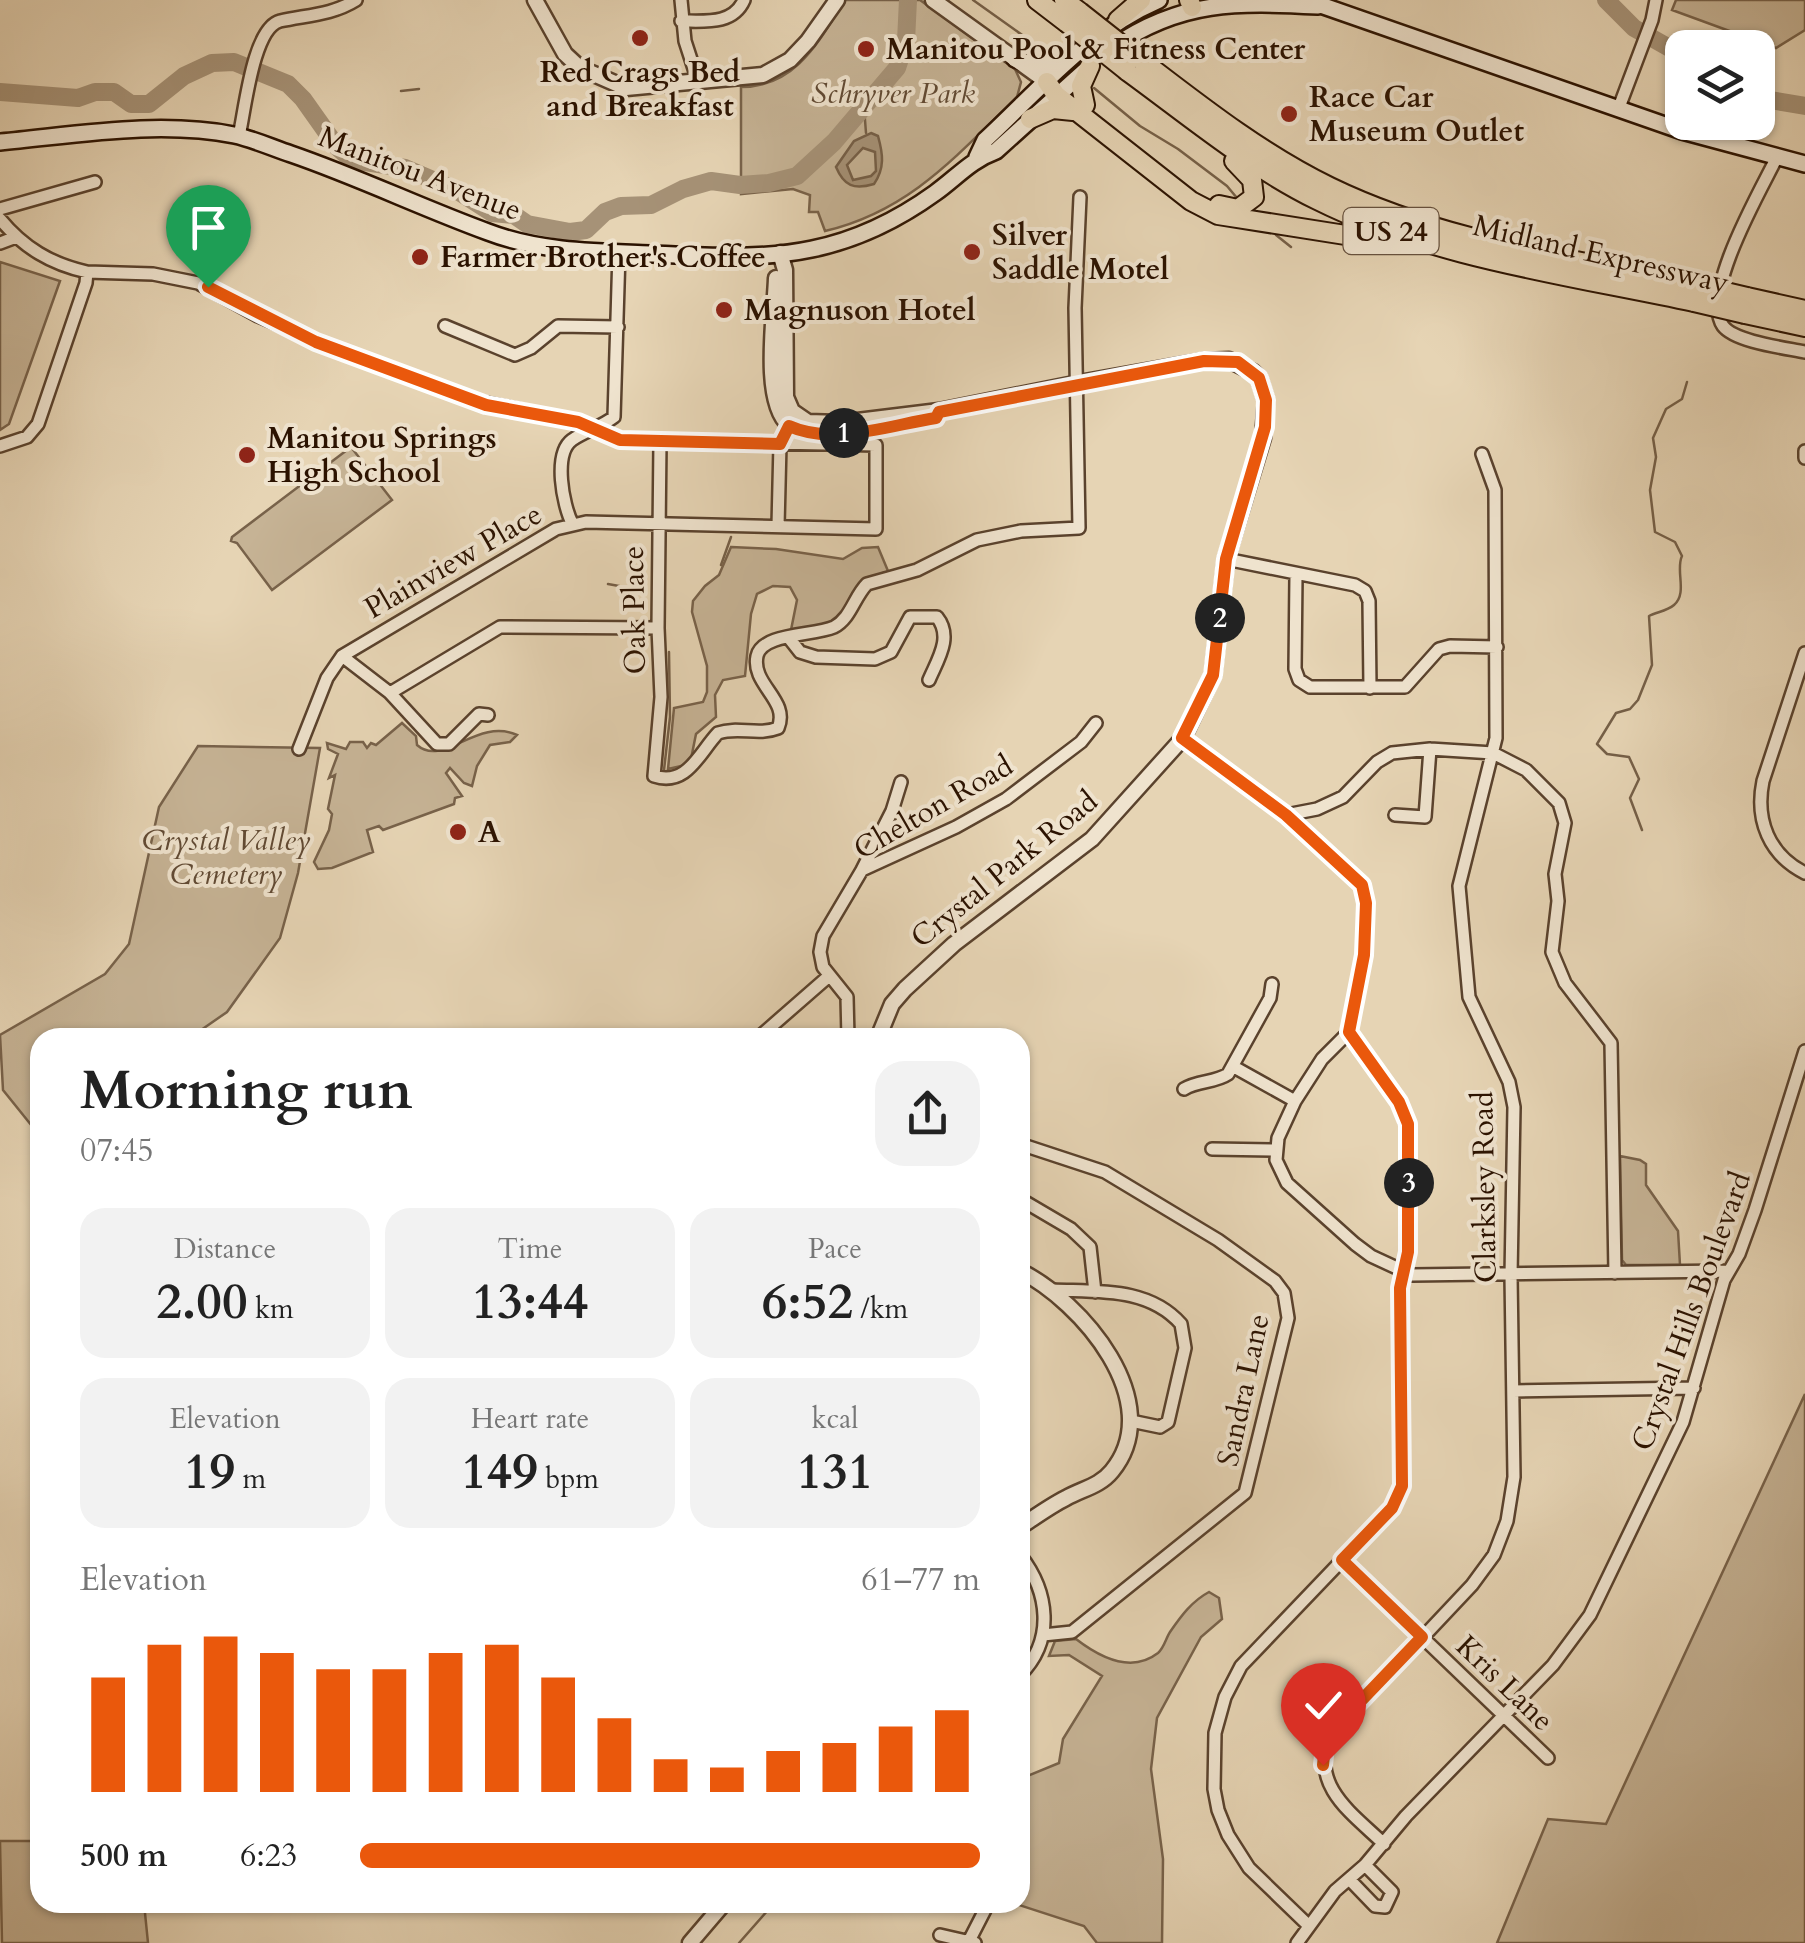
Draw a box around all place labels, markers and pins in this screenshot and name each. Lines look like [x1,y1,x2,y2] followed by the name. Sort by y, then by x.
[629,27,651,49] marker: Red Crags Bed and Breakfast
[886,29,1306,70] place label: Manitou Pool & Fitness Center
[855,38,877,60] marker: Manitou Pool & Fitness Center
[540,52,740,127] place label: Red Crags Bed and Breakfast
[1309,77,1524,152] place label: Race Car Museum Outlet
[1278,103,1300,125] marker: Race Car Museum Outlet
[166,185,251,288] pin
[992,215,1169,290] place label: Silver Saddle Motel
[440,237,766,278] place label: Farmer Brother's Coffee
[961,241,983,263] marker: Silver Saddle Motel
[409,246,431,268] marker: Farmer Brother's Coffee
[744,290,976,331] place label: Magnuson Hotel
[713,299,735,321] marker: Magnuson Hotel
[819,408,869,458] pin: 1
[267,418,497,493] place label: Manitou Springs High School
[236,444,258,466] marker: Manitou Springs High School
[1195,593,1245,643] pin: 2
[478,812,501,853] place label: A
[447,821,469,843] marker: A
[1384,1158,1434,1208] pin: 3
[1281,1663,1366,1766] pin

